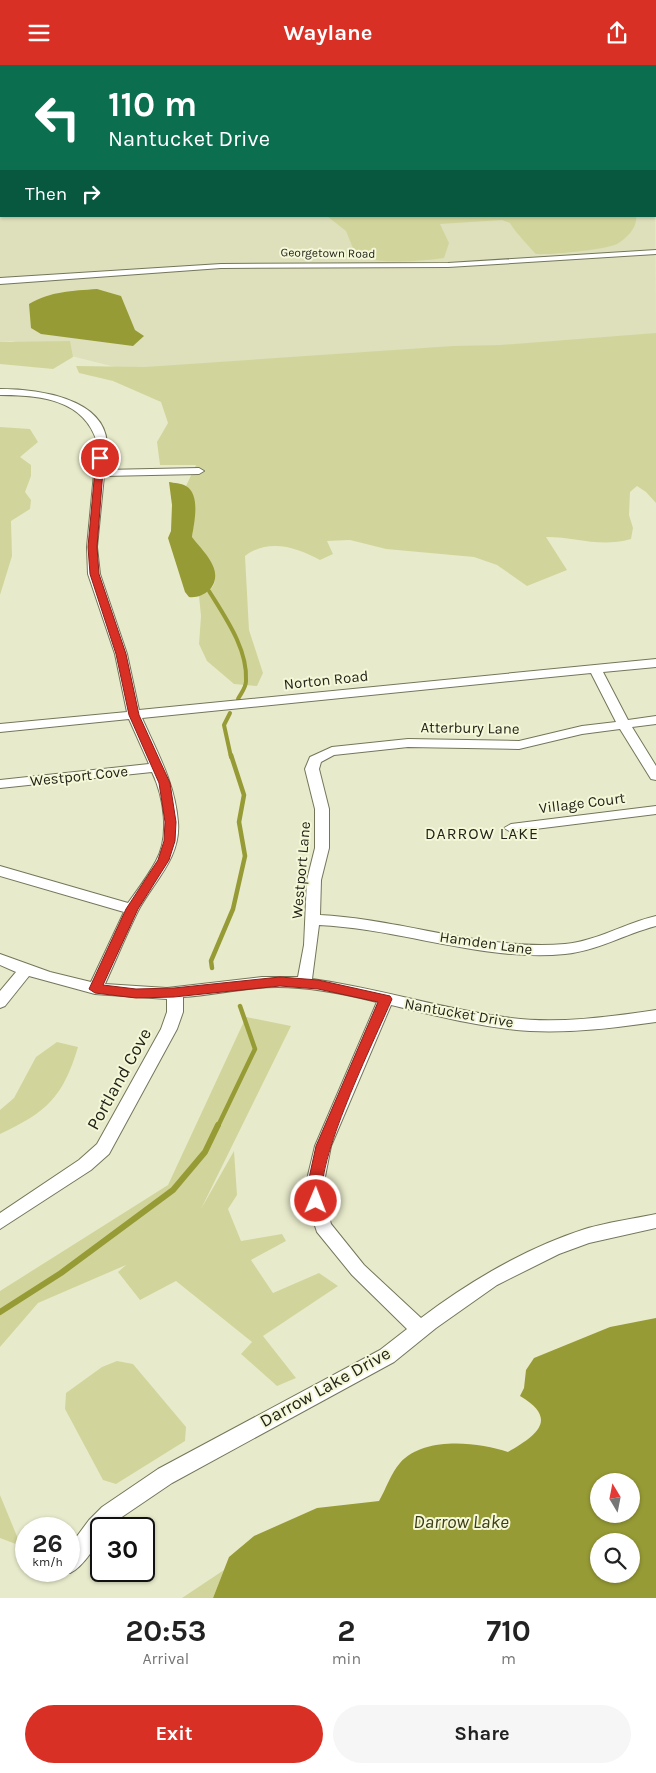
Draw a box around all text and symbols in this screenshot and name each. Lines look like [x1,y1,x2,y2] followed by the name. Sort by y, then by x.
[25,19,53,47] icon: menu
[603,19,631,47] icon: share
[284,20,372,46] text: Waylane
[108,84,197,125] text: 110 m
[25,85,90,150] icon: left
[108,126,270,152] text: Nantucket Drive
[77,180,105,208] icon: right
[25,183,67,205] text: Then
[280,245,376,261] street label: Georgetown Road
[79,437,121,479] pin
[86,444,114,472] icon: arrive
[283,667,369,693] street label: Norton Road
[420,718,520,738] street label: Atterbury Lane
[29,762,129,790] street label: Westport Cove
[538,789,627,817] street label: Village Court
[288,821,314,919] street label: Westport Lane
[425,824,539,843] district label: DARROW LAKE
[438,928,534,958] street label: Hamden Lane
[403,995,515,1031] street label: Nantucket Drive
[82,1024,156,1134] street label: Portland Cove
[289,1174,341,1226] position arrow
[256,1342,394,1432] street label: Darrow Lake Drive
[590,1473,640,1523] north arrow
[590,1473,640,1583] map controls
[413,1511,509,1533] water label: Darrow Lake
[90,1517,155,1582] speed limit sign: 30
[32,1529,63,1558] text: 26
[590,1533,640,1583] button: search
[32,1555,63,1569] text: km/h
[125,1613,207,1649] text: 20:53
[337,1613,355,1649] text: 2
[486,1613,531,1649] text: 710
[142,1649,189,1668] text: Arrival
[332,1649,361,1668] text: min
[501,1649,516,1668] text: m
[25,1705,323,1763] button: Exit
[333,1705,631,1763] button: Share

